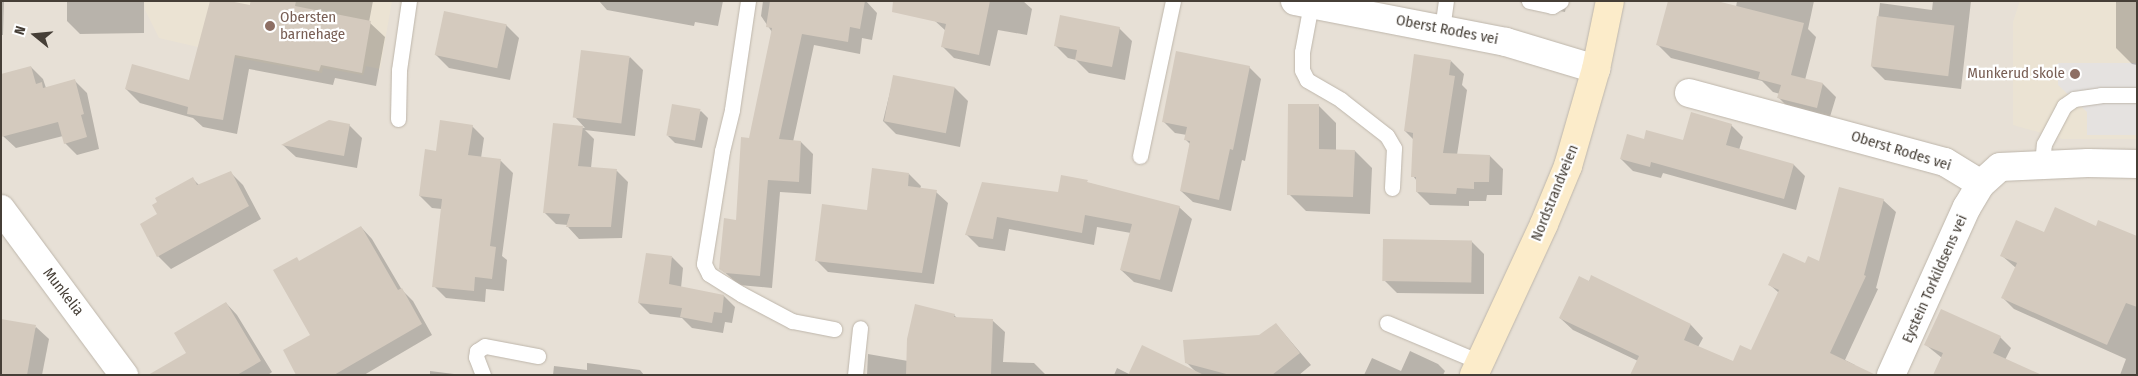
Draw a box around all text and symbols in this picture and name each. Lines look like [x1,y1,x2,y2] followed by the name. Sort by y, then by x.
[280,8,345,43] place label: Obersten barnehage
[10,10,60,60] north arrow
[1394,11,1500,49] street label: Oberst Rodes vei
[264,20,276,32] marker: Obersten barnehage
[11,24,30,37] text: N
[1967,65,2065,83] place label: Munkerud skole
[2069,68,2081,80] marker: Munkerud skole
[1849,127,1953,175] street label: Oberst Rodes vei
[1527,142,1583,244] street label: Nordstrandveien
[1899,212,1971,346] street label: Eystein Torkildsens vei
[39,264,87,320] street label: Munkelia

